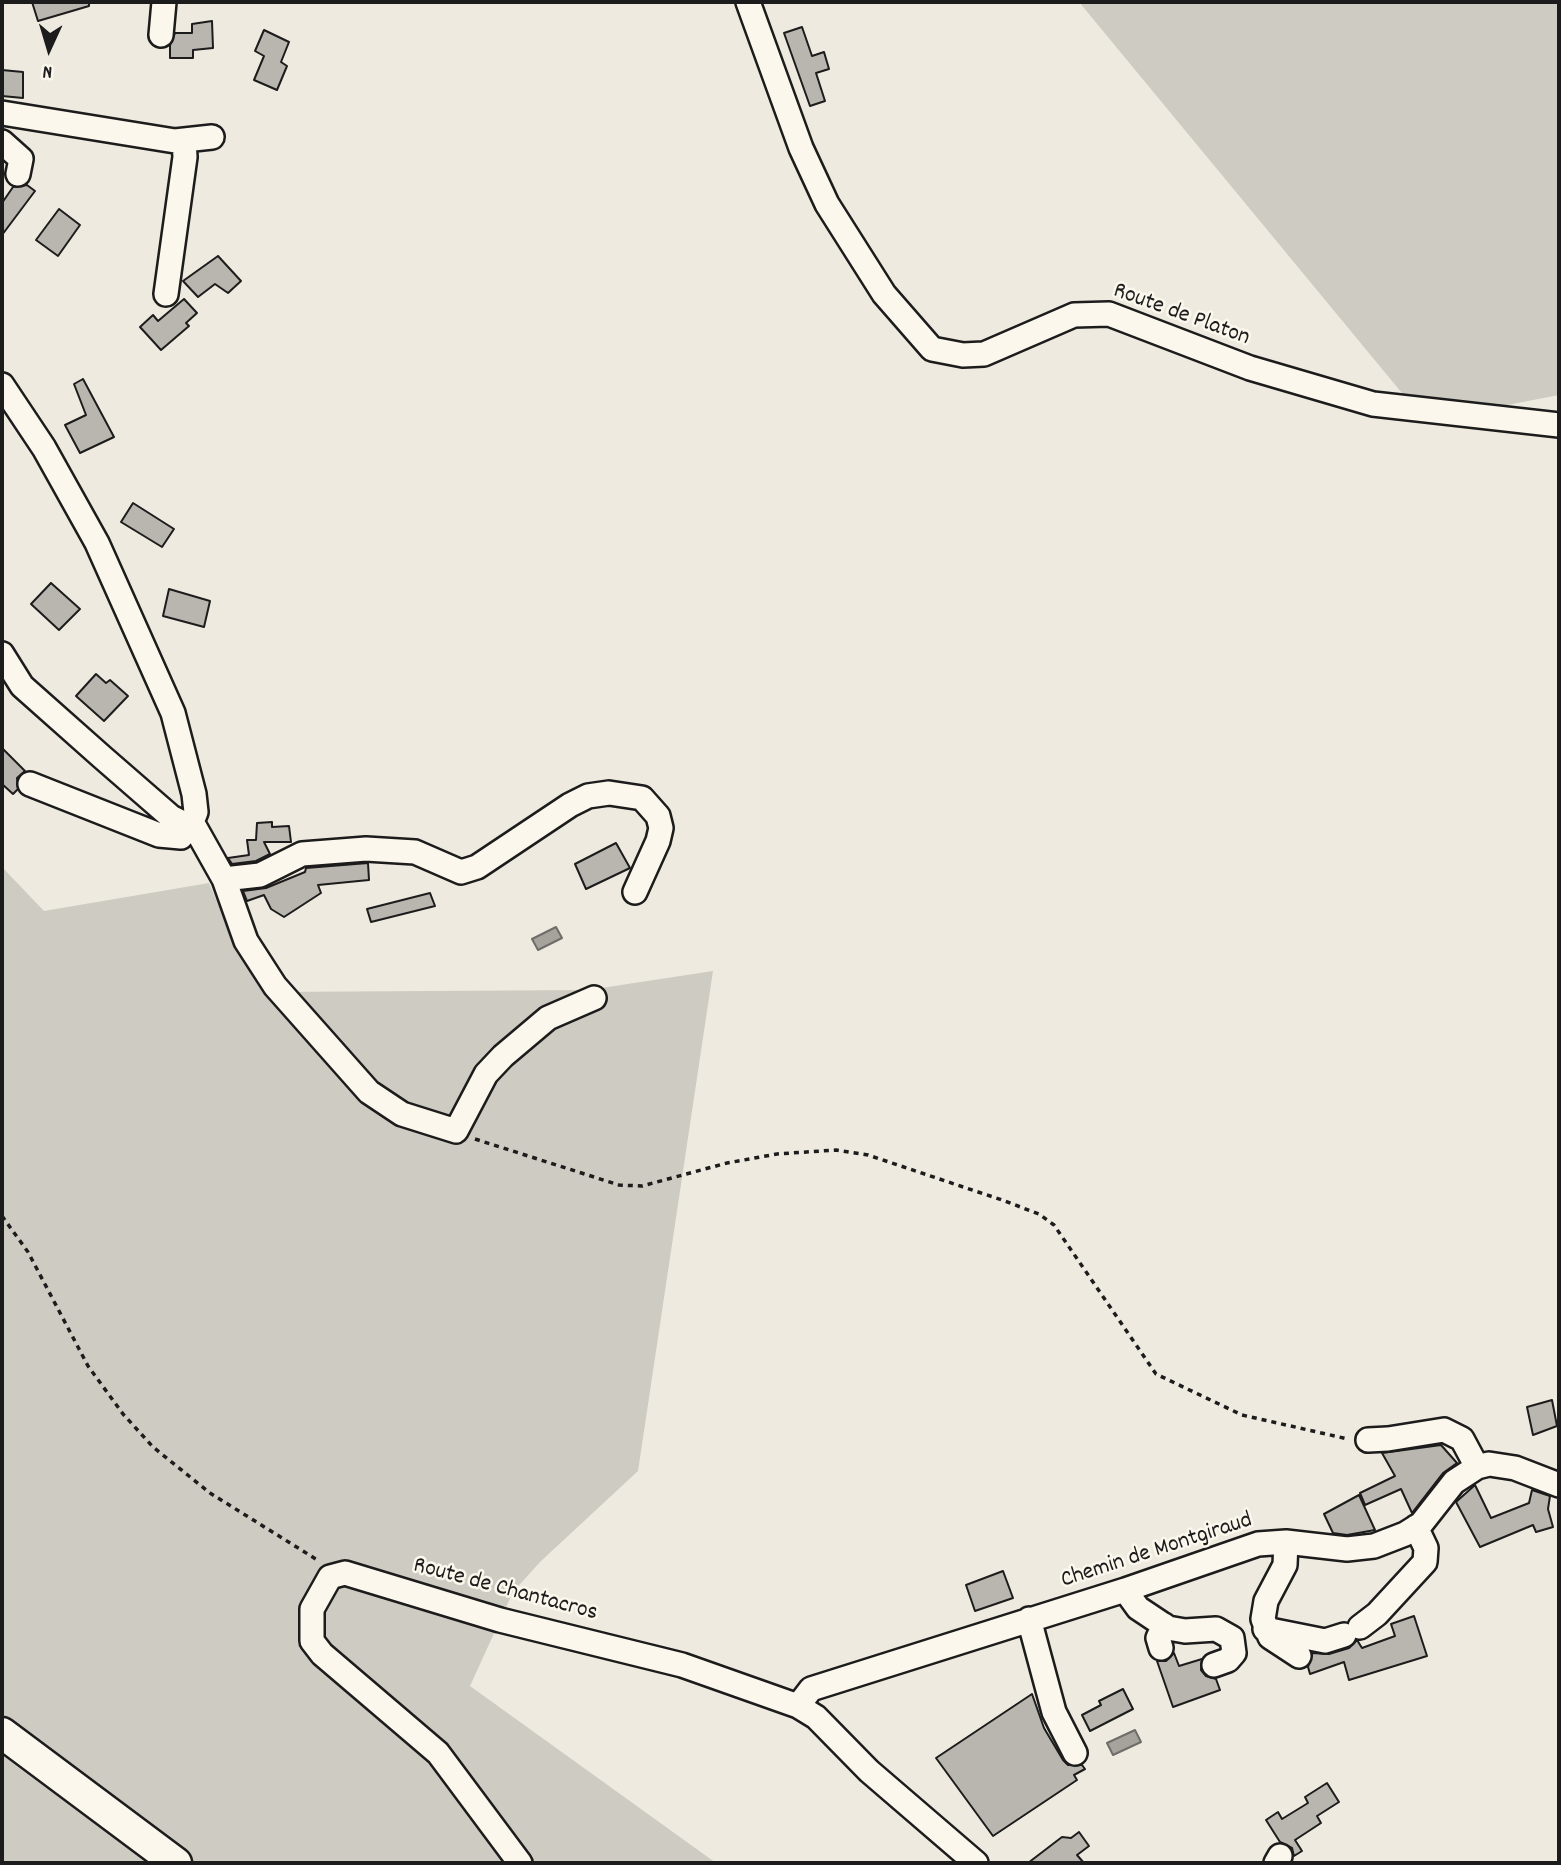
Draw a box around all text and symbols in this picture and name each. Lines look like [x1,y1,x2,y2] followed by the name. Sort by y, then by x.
[14,14,84,84] north arrow
[42,57,53,84] text: N
[1109,278,1253,354] street label: Route de Platon
[1058,1507,1256,1597] street label: Chemin de Montgiraud
[410,1553,600,1629] street label: Route de Chantacros

